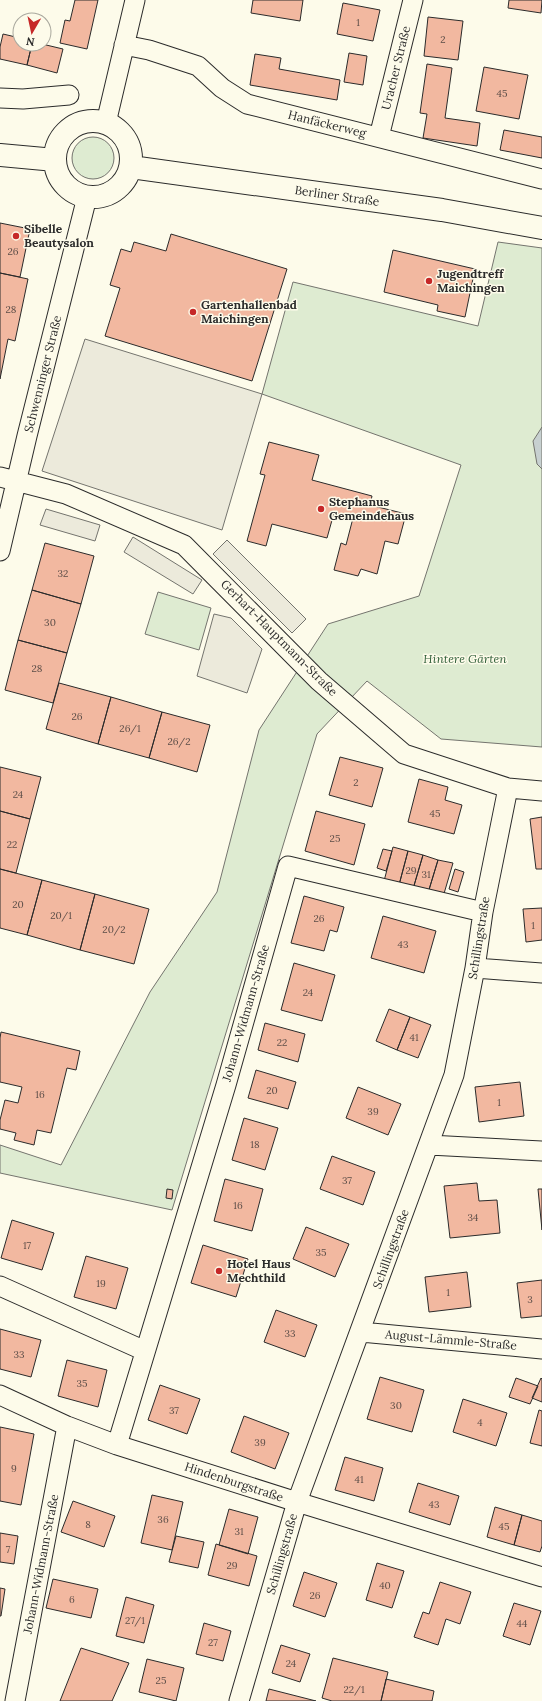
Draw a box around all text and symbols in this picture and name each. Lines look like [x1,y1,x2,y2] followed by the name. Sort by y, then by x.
[12,12,52,52] north arrow
[356,16,360,29] house number: 1
[378,24,413,111] street label: Uracher Straße
[440,33,446,46] house number: 2
[25,34,36,49] text: N
[497,87,507,100] house number: 45
[286,107,368,141] street label: Hanfäckerweg
[294,182,381,209] street label: Berliner Straße
[24,221,94,250] place label: Sibelle Beautysalon
[11,231,21,241] marker: Sibelle Beautysalon
[7,245,19,258] house number: 26
[437,266,505,295] place label: Jugendtreff Maichingen
[424,276,434,286] marker: Jugendtreff Maichingen
[201,297,297,326] place label: Gartenhallenbad Maichingen
[6,303,17,316] house number: 28
[188,307,198,317] marker: Gartenhallenbad Maichingen
[21,313,64,434] street label: Schwenninger Straße
[329,494,414,523] place label: Stephanus Gemeindehaus
[316,504,326,514] marker: Stephanus Gemeindehaus
[58,567,68,580] house number: 32
[218,576,341,699] street label: Gerhart-Hauptmann-Straße
[44,616,56,629] house number: 30
[423,651,507,666] park label: Hintere Gärten
[32,662,43,675] house number: 28
[71,710,83,723] house number: 26
[119,722,141,735] house number: 26/1
[167,735,191,748] house number: 26/2
[353,776,359,789] house number: 2
[13,788,24,801] house number: 24
[430,807,440,820] house number: 45
[330,832,340,845] house number: 25
[7,838,17,851] house number: 22
[405,864,417,877] house number: 29
[421,868,431,881] house number: 31
[465,895,493,980] street label: Schillingstraße
[12,898,24,911] house number: 20
[50,909,72,922] house number: 20/1
[313,912,325,925] house number: 26
[531,919,535,932] house number: 1
[102,923,126,936] house number: 20/2
[398,938,409,951] house number: 43
[219,942,272,1084] street label: Johann-Widmann-Straße
[303,986,314,999] house number: 24
[409,1031,419,1044] house number: 41
[277,1036,287,1049] house number: 22
[266,1084,278,1097] house number: 20
[35,1088,45,1101] house number: 16
[497,1096,501,1109] house number: 1
[367,1105,379,1118] house number: 39
[250,1138,260,1151] house number: 18
[342,1174,352,1187] house number: 37
[233,1199,243,1212] house number: 16
[369,1206,412,1291] street label: Schillingstraße
[468,1211,479,1224] house number: 34
[23,1239,32,1252] house number: 17
[315,1246,327,1259] house number: 35
[227,1256,291,1285] place label: Hotel Haus Mechthild
[214,1266,224,1276] marker: Hotel Haus Mechthild
[96,1277,106,1290] house number: 19
[446,1286,450,1299] house number: 1
[527,1293,533,1306] house number: 3
[384,1326,518,1353] street label: August-Lämmle-Straße
[284,1327,296,1340] house number: 33
[13,1348,25,1361] house number: 33
[76,1377,88,1390] house number: 35
[390,1399,402,1412] house number: 30
[169,1404,179,1417] house number: 37
[477,1416,483,1429] house number: 4
[254,1436,266,1449] house number: 39
[183,1458,286,1505] street label: Hindenburgstraße
[11,1462,17,1475] house number: 9
[354,1473,364,1486] house number: 41
[19,1492,61,1636] street label: Johann-Widmann-Straße
[429,1498,440,1511] house number: 43
[263,1511,300,1596] street label: Schillingstraße
[157,1513,169,1526] house number: 36
[85,1518,91,1531] house number: 8
[499,1520,509,1533] house number: 45
[234,1525,244,1538] house number: 31
[6,1543,11,1556] house number: 7
[226,1559,238,1572] house number: 29
[379,1579,391,1592] house number: 40
[309,1589,321,1602] house number: 26
[69,1593,75,1606] house number: 6
[125,1614,145,1627] house number: 27/1
[517,1617,528,1630] house number: 44
[208,1636,218,1649] house number: 27
[286,1657,297,1670] house number: 24
[156,1674,166,1687] house number: 25
[343,1683,365,1696] house number: 22/1

